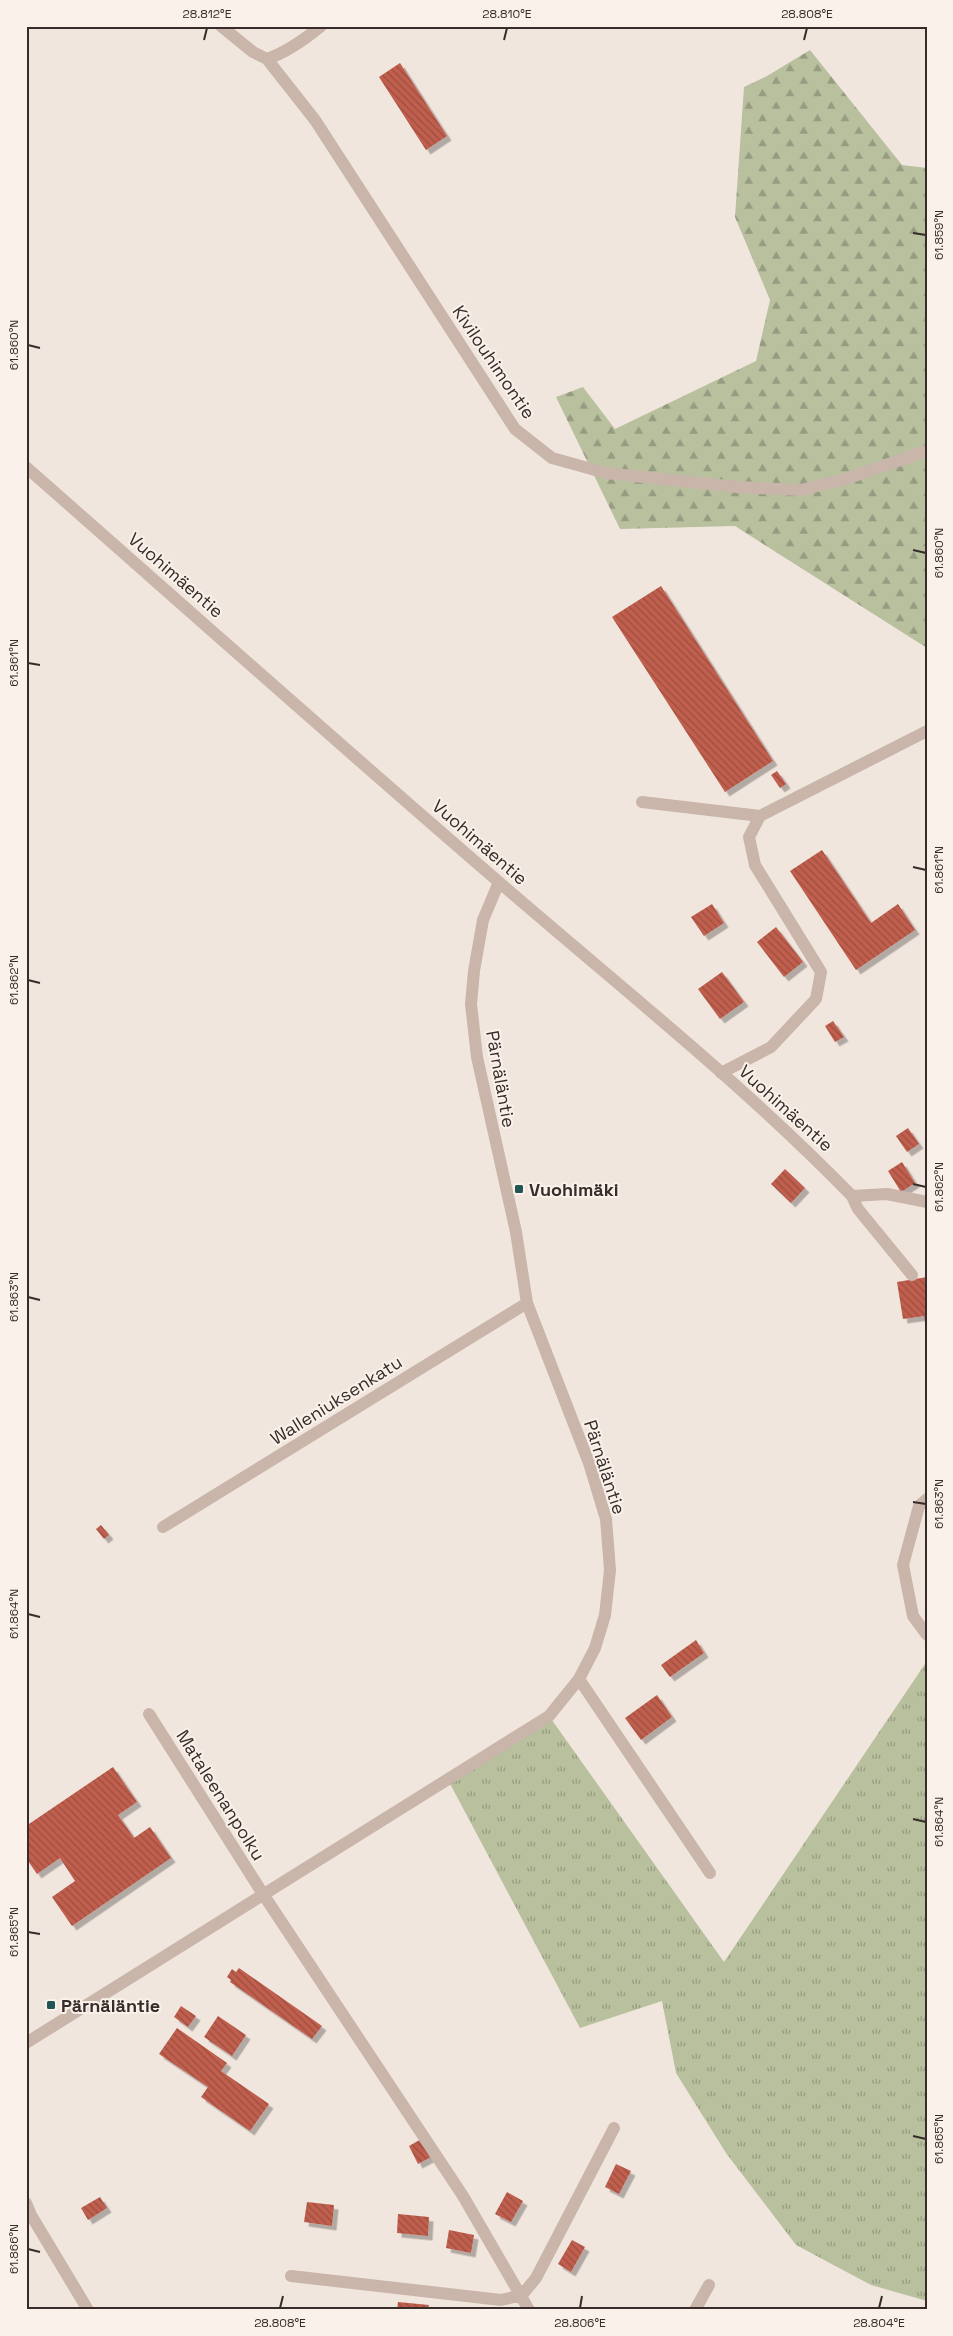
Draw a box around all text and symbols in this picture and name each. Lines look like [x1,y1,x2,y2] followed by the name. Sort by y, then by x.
[183,6,232,22] text: 28.812°E
[482,6,532,22] text: 28.810°E
[781,6,833,22] text: 28.808°E
[931,210,947,260] text: 61.859°N
[447,301,541,423] street label: Kivilouhimontie
[6,320,22,370] text: 61.860°N
[124,527,228,623] street label: Vuohimäentie
[931,528,947,578] text: 61.860°N
[6,639,22,687] text: 61.861°N
[428,794,532,890] street label: Vuohimäentie
[931,846,947,894] text: 61.861°N
[6,955,22,1005] text: 61.862°N
[481,1029,521,1129] street label: Pärnäläntie
[734,1060,838,1156] street label: Vuohimäentie
[931,1162,947,1212] text: 61.862°N
[529,1178,619,1201] place label: Vuohimäki
[513,1183,525,1195] marker: Vuohimäki
[6,1272,22,1322] text: 61.863°N
[266,1350,406,1450] street label: Walleniuksenkatu
[579,1417,631,1517] street label: Pärnäläntie
[931,1479,947,1529] text: 61.863°N
[6,1589,22,1639] text: 61.864°N
[172,1725,270,1865] street label: Mataleenanpolku
[931,1797,947,1847] text: 61.864°N
[6,1907,22,1957] text: 61.865°N
[61,1994,160,2017] place label: Pärnäläntie
[45,1999,57,2011] marker: Pärnäläntie
[931,2114,947,2164] text: 61.865°N
[6,2224,22,2274] text: 61.866°N
[254,2315,306,2331] text: 28.808°E
[554,2315,606,2331] text: 28.806°E
[853,2315,905,2331] text: 28.804°E

